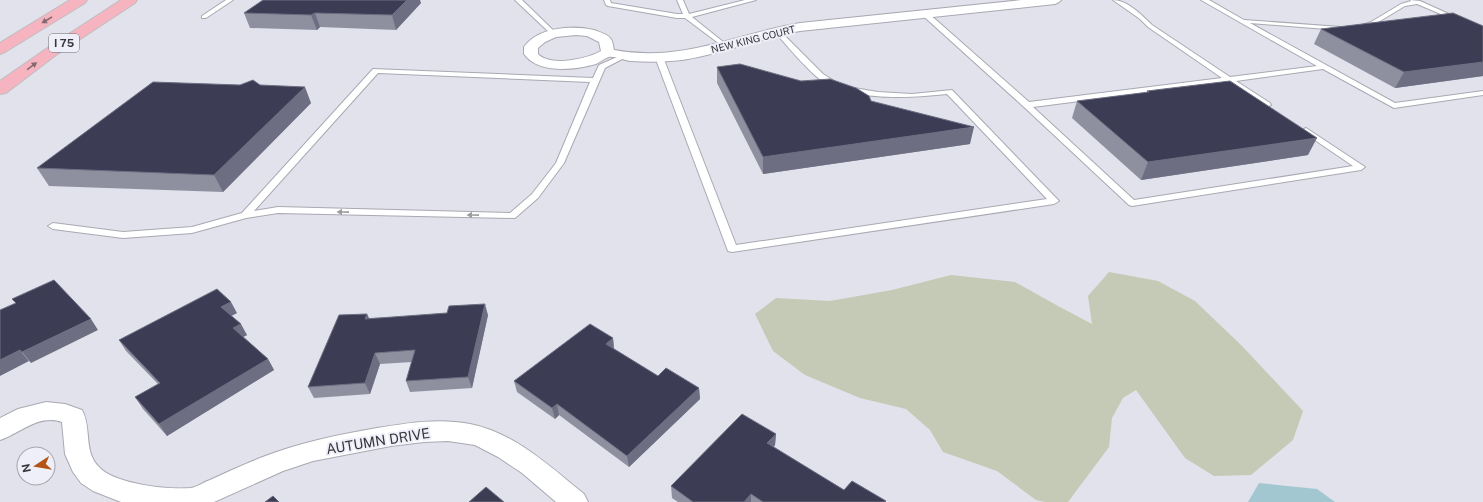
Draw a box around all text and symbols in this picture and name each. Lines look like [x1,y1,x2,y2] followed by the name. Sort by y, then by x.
[42,16,52,24] one-way arrow
[710,23,796,55] street label: NEW KING COURT
[49,34,79,52] road number: I 75
[26,62,37,70] one-way arrow
[337,208,349,215] one-way arrow
[466,212,479,218] one-way arrow
[325,425,431,457] street label: AUTUMN DRIVE
[16,446,56,486] north arrow
[19,463,33,474] text: N

